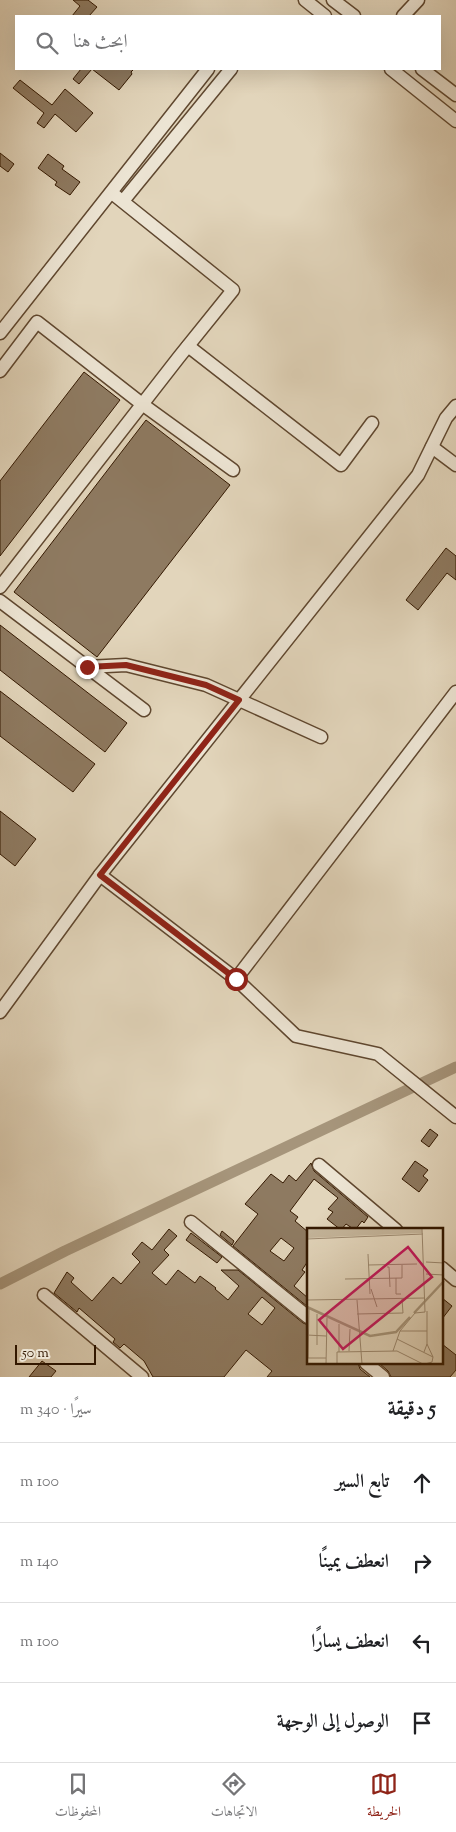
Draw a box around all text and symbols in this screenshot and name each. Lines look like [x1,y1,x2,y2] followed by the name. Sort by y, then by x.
[15,15,441,70] search box
[33,29,61,57] icon: search
[73,29,128,56] text: ابحث هنا
[76,656,99,679] route end
[225,968,248,991] route start
[307,1228,444,1364] inset map
[15,1342,96,1365] scale bar
[22,1344,49,1364] text: 50 m
[388,1395,436,1425] text: 5 دقيقة
[20,1399,92,1422] text: سيرًا · 340 m
[335,1469,389,1496] text: تابع السير
[408,1469,436,1497] icon: ahead
[20,1471,59,1494] text: 100 m
[319,1549,389,1576] text: انعطف يمينًا
[408,1549,436,1577] icon: right
[20,1551,58,1574] text: 140 m
[311,1629,389,1656] text: انعطف يسارًا
[408,1629,436,1657] icon: left
[20,1631,59,1654] text: 100 m
[277,1709,389,1736] text: الوصول إلى الوجهة
[408,1709,436,1737] icon: arrive
[55,1770,101,1825] tab: المحفوظات
[211,1770,257,1825] tab: الاتجاهات
[367,1770,401,1825] tab: الخريطة

